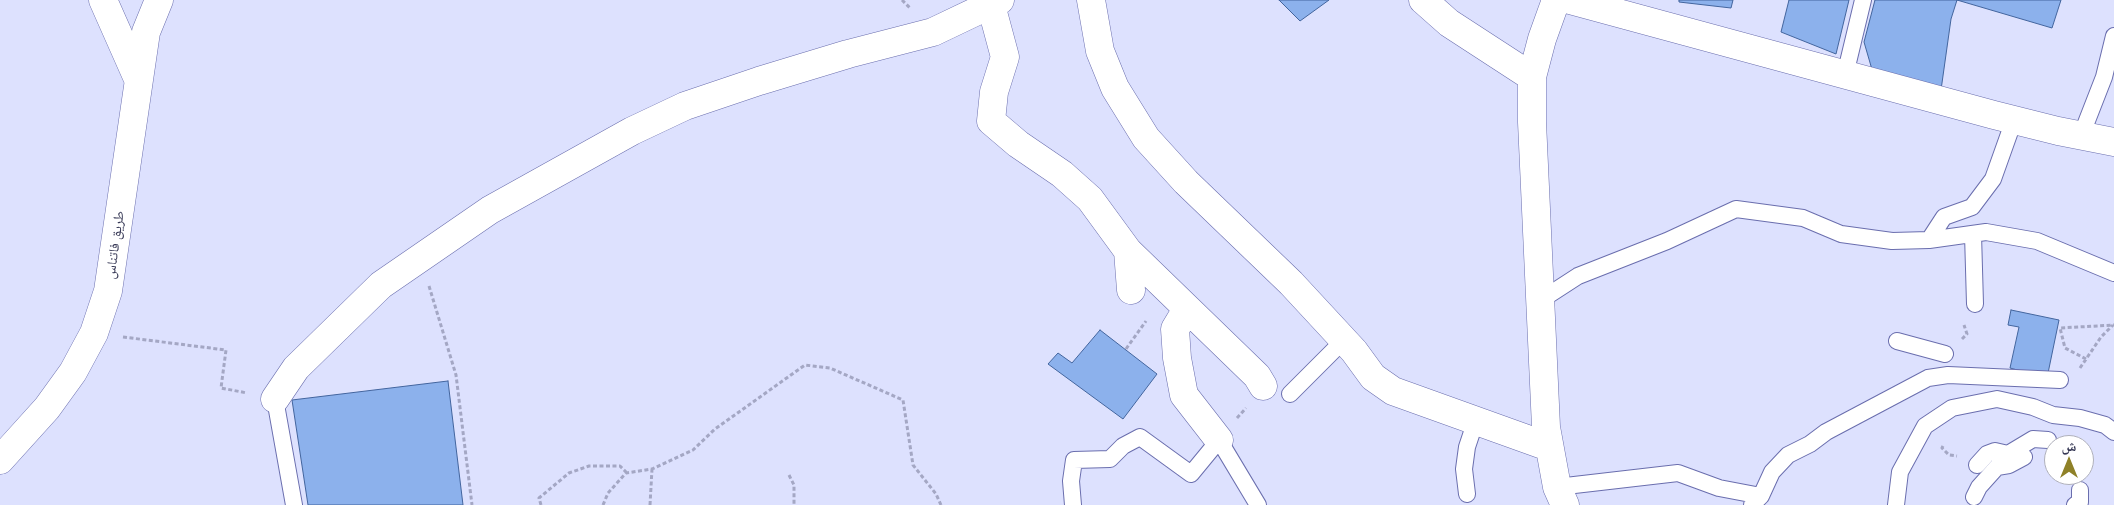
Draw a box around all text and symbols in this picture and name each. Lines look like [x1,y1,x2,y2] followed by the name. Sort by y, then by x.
[102,210,128,280] street label: طريق فاتناس
[2044,435,2094,485] north arrow
[2062,437,2076,455] text: ش

